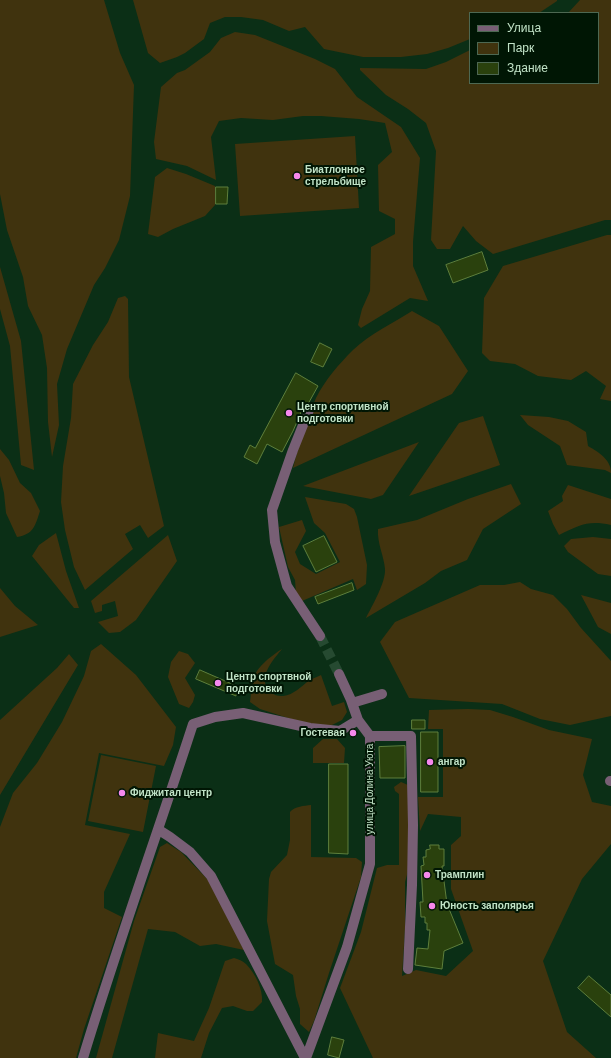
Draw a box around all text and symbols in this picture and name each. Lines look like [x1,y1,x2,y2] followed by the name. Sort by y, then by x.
[469,12,599,84] legend
[507,20,541,36] text: Улица
[507,40,534,56] text: Парк
[507,60,548,76] text: Здание
[305,164,366,188] place label: Биатлонное стрельбище
[292,171,302,181] marker: Биатлонное стрельбище
[297,401,389,424] place label: Центр спортивной подготовки
[284,408,294,418] marker: Центр спортивной подготовки
[226,671,311,694] place label: Центр спортвной подготовки
[213,678,223,688] marker: Центр спортвной подготовки
[300,727,345,739] place label: Гостевая
[348,728,358,738] marker: Гостевая
[364,744,376,834] street label: улица Долина Уюта
[438,756,465,768] place label: ангар
[425,757,435,767] marker: ангар
[130,787,212,799] place label: Фиджитал центр
[117,788,127,798] marker: Фиджитал центр
[435,869,484,881] place label: Трамплин
[422,870,432,880] marker: Трамплин
[440,900,534,912] place label: Юность заполярья
[427,901,437,911] marker: Юность заполярья

